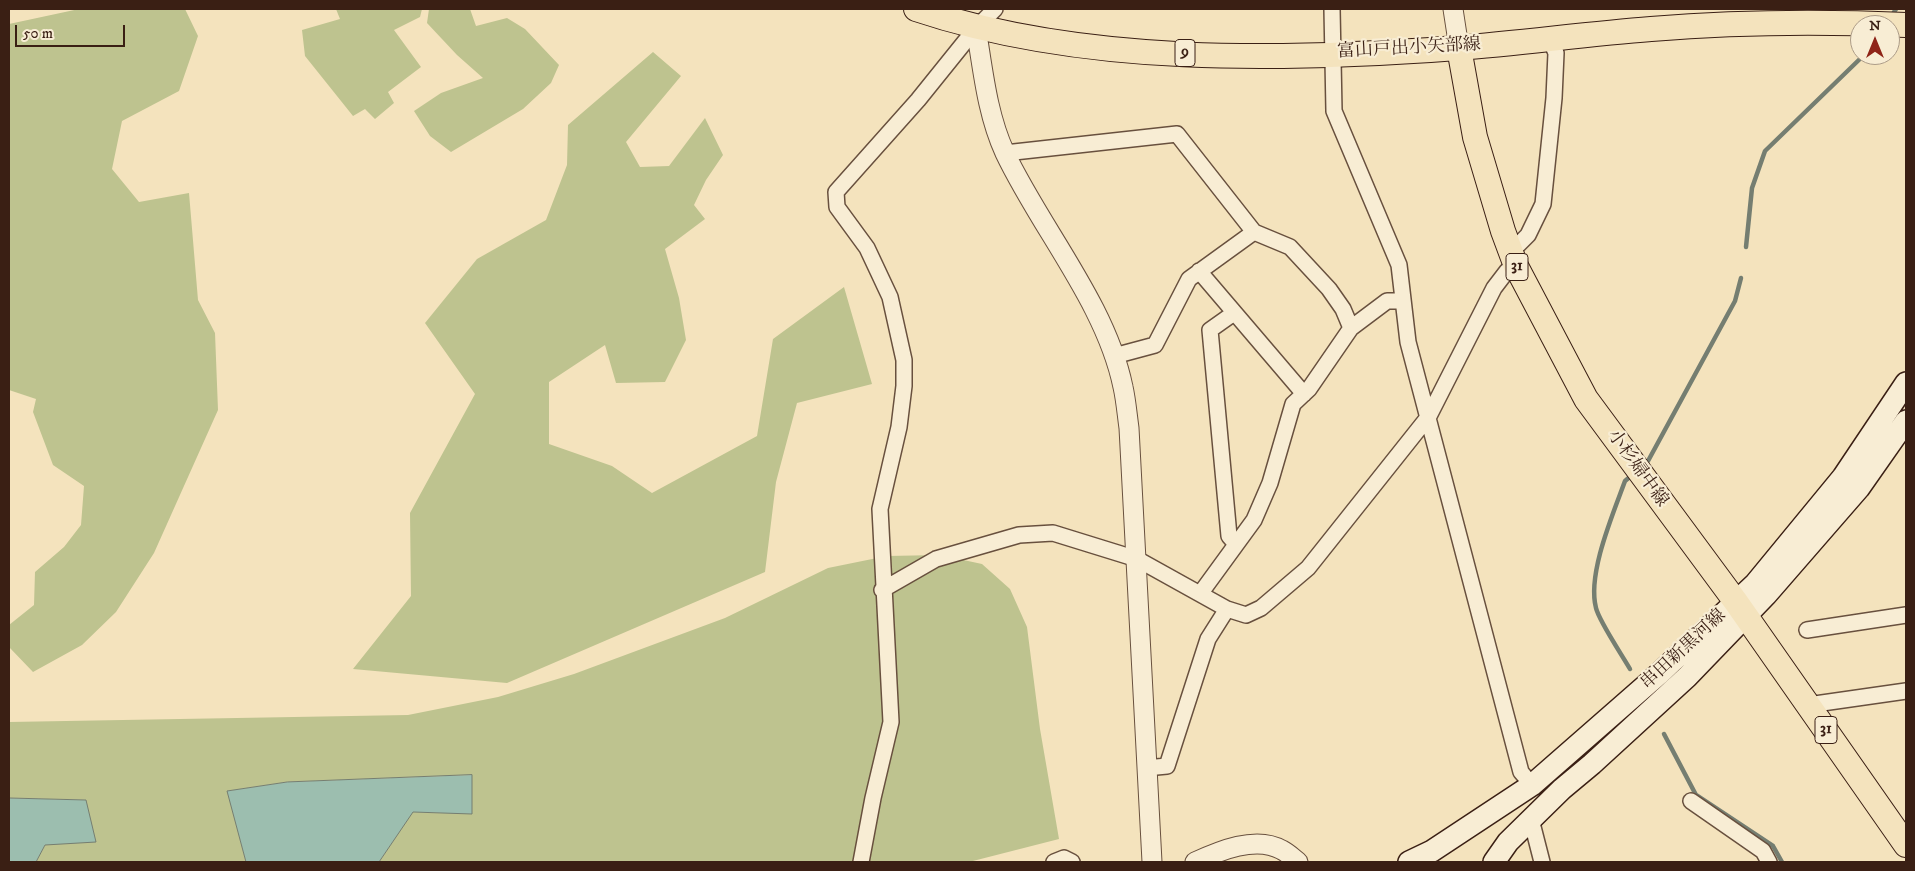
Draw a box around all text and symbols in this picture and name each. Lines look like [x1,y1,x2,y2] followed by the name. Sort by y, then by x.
[18,15,128,47] scale bar
[1850,15,1900,65] north arrow
[1869,17,1881,35] text: N
[23,24,53,43] text: 50 m
[1337,34,1481,64] street label: 富山戸出小矢部線
[1175,40,1195,66] road number: 9
[1506,253,1528,280] road number: 31
[1602,426,1672,512] street label: 小杉婦中線
[1637,605,1731,695] street label: 串田新黒河線
[1815,716,1837,744] road number: 31

